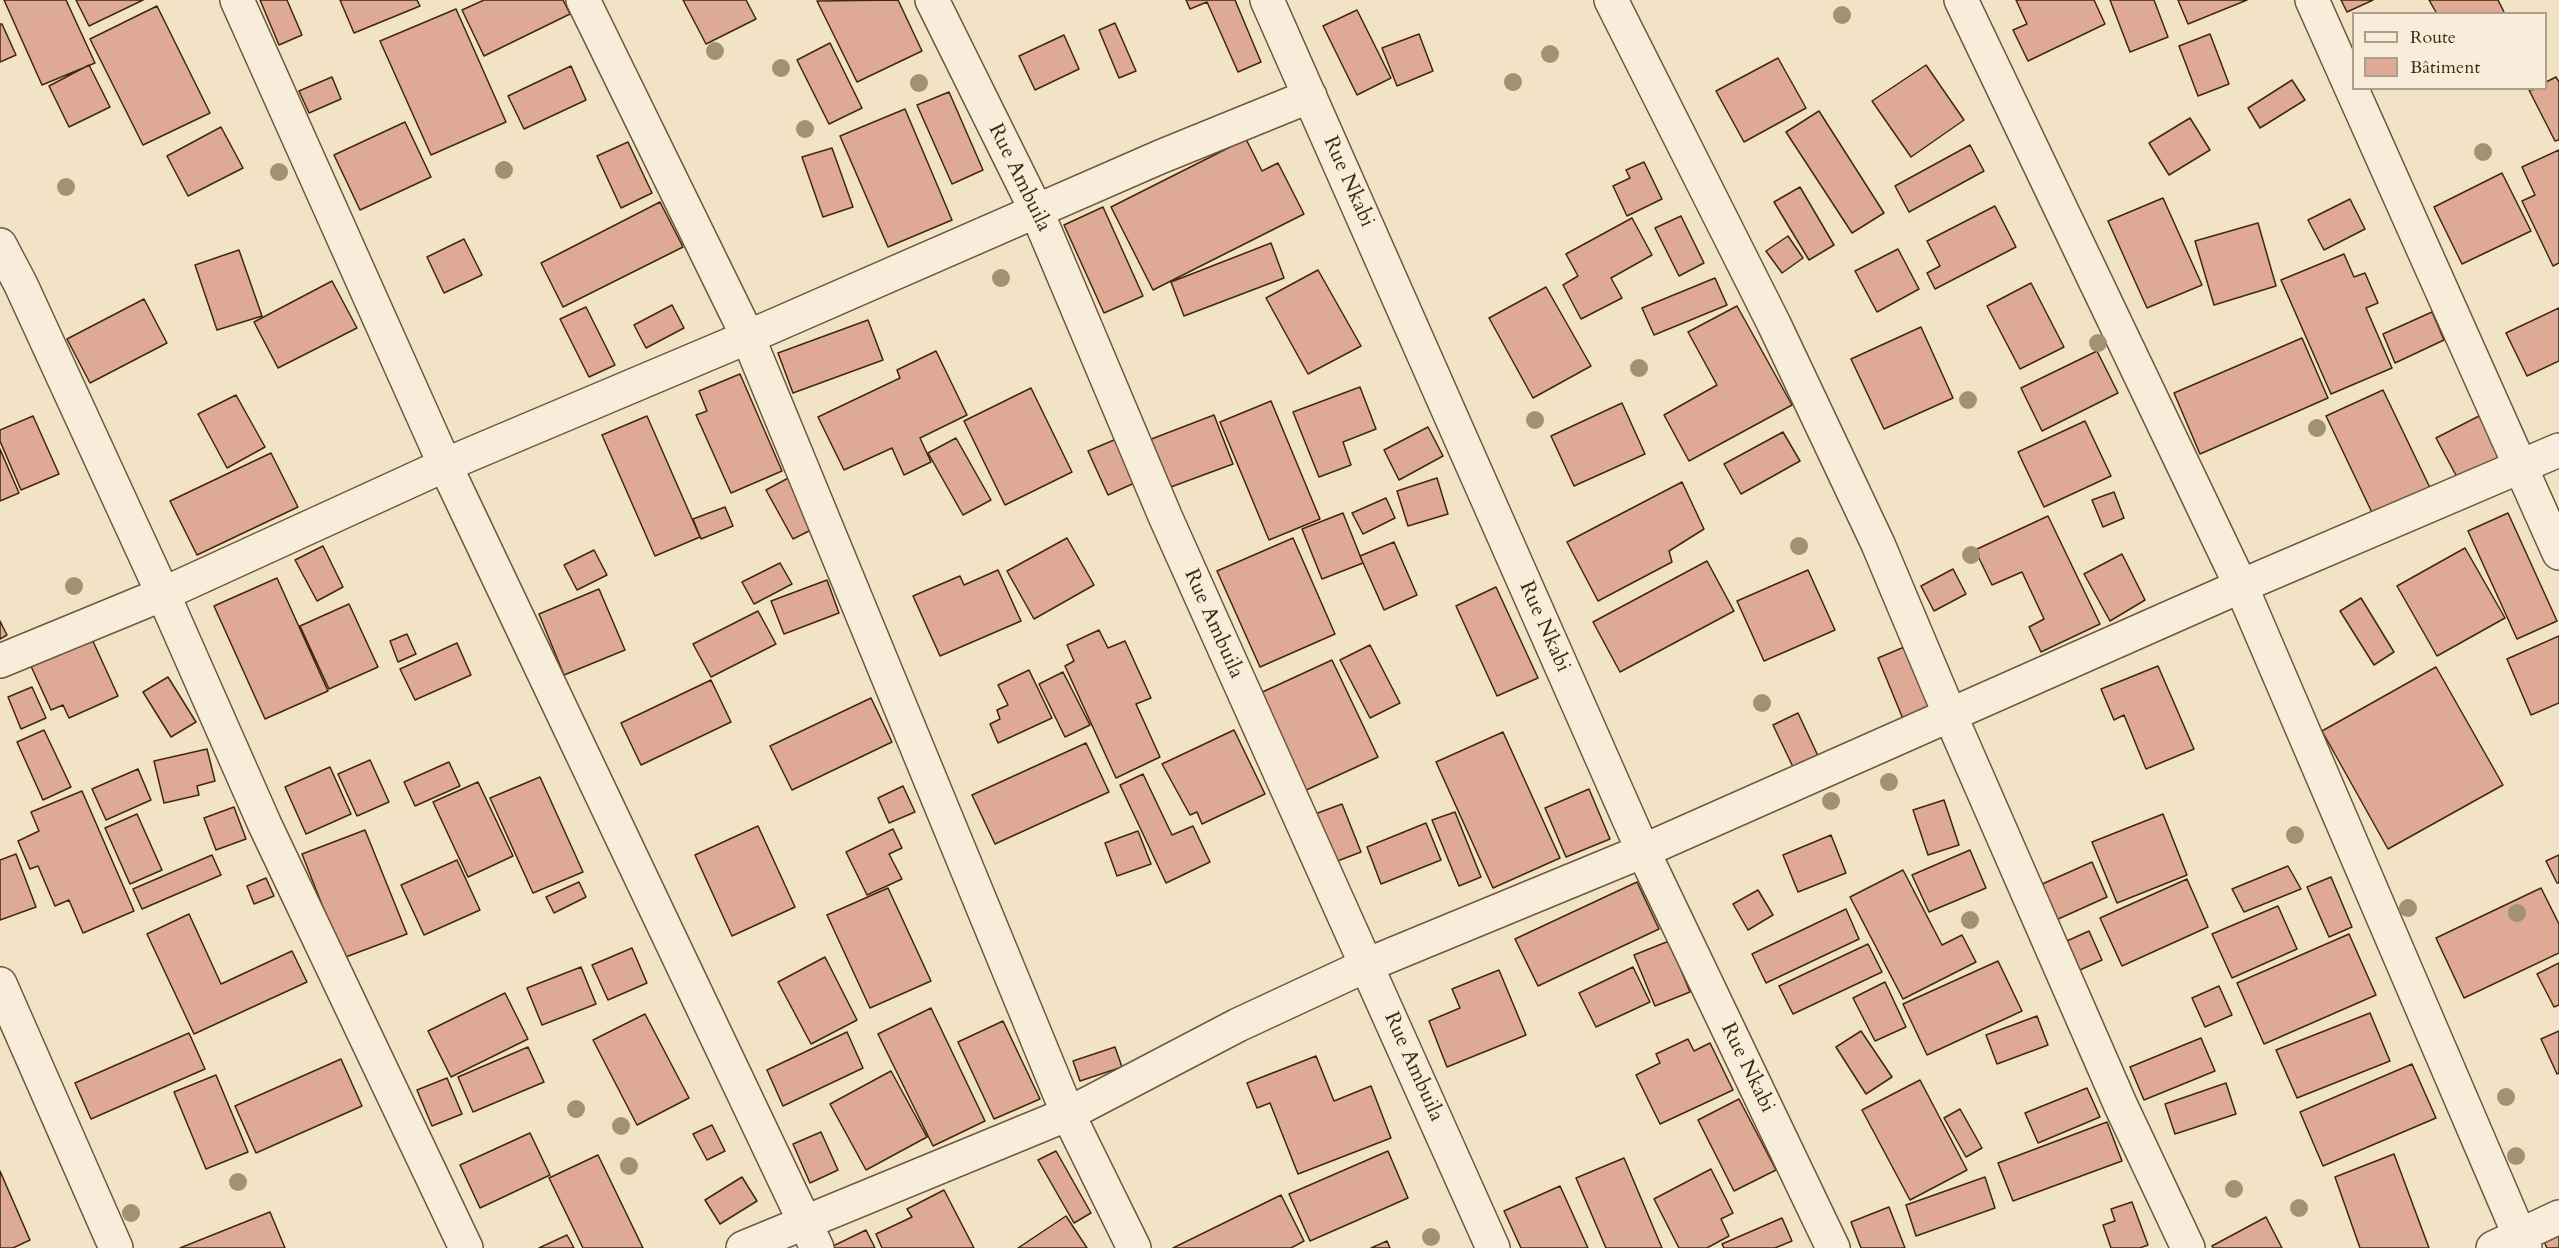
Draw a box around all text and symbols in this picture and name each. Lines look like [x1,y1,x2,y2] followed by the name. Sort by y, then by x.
[2352,12,2547,90] legend
[2410,25,2456,50] text: Route
[2410,55,2480,80] text: Bâtiment
[982,120,1056,236] street label: Rue Ambuila
[1317,133,1379,231] street label: Rue Nkabi
[1178,565,1248,683] street label: Rue Ambuila
[1513,578,1575,676] street label: Rue Nkabi
[1378,1008,1448,1126] street label: Rue Ambuila
[1714,1019,1780,1117] street label: Rue Nkabi

